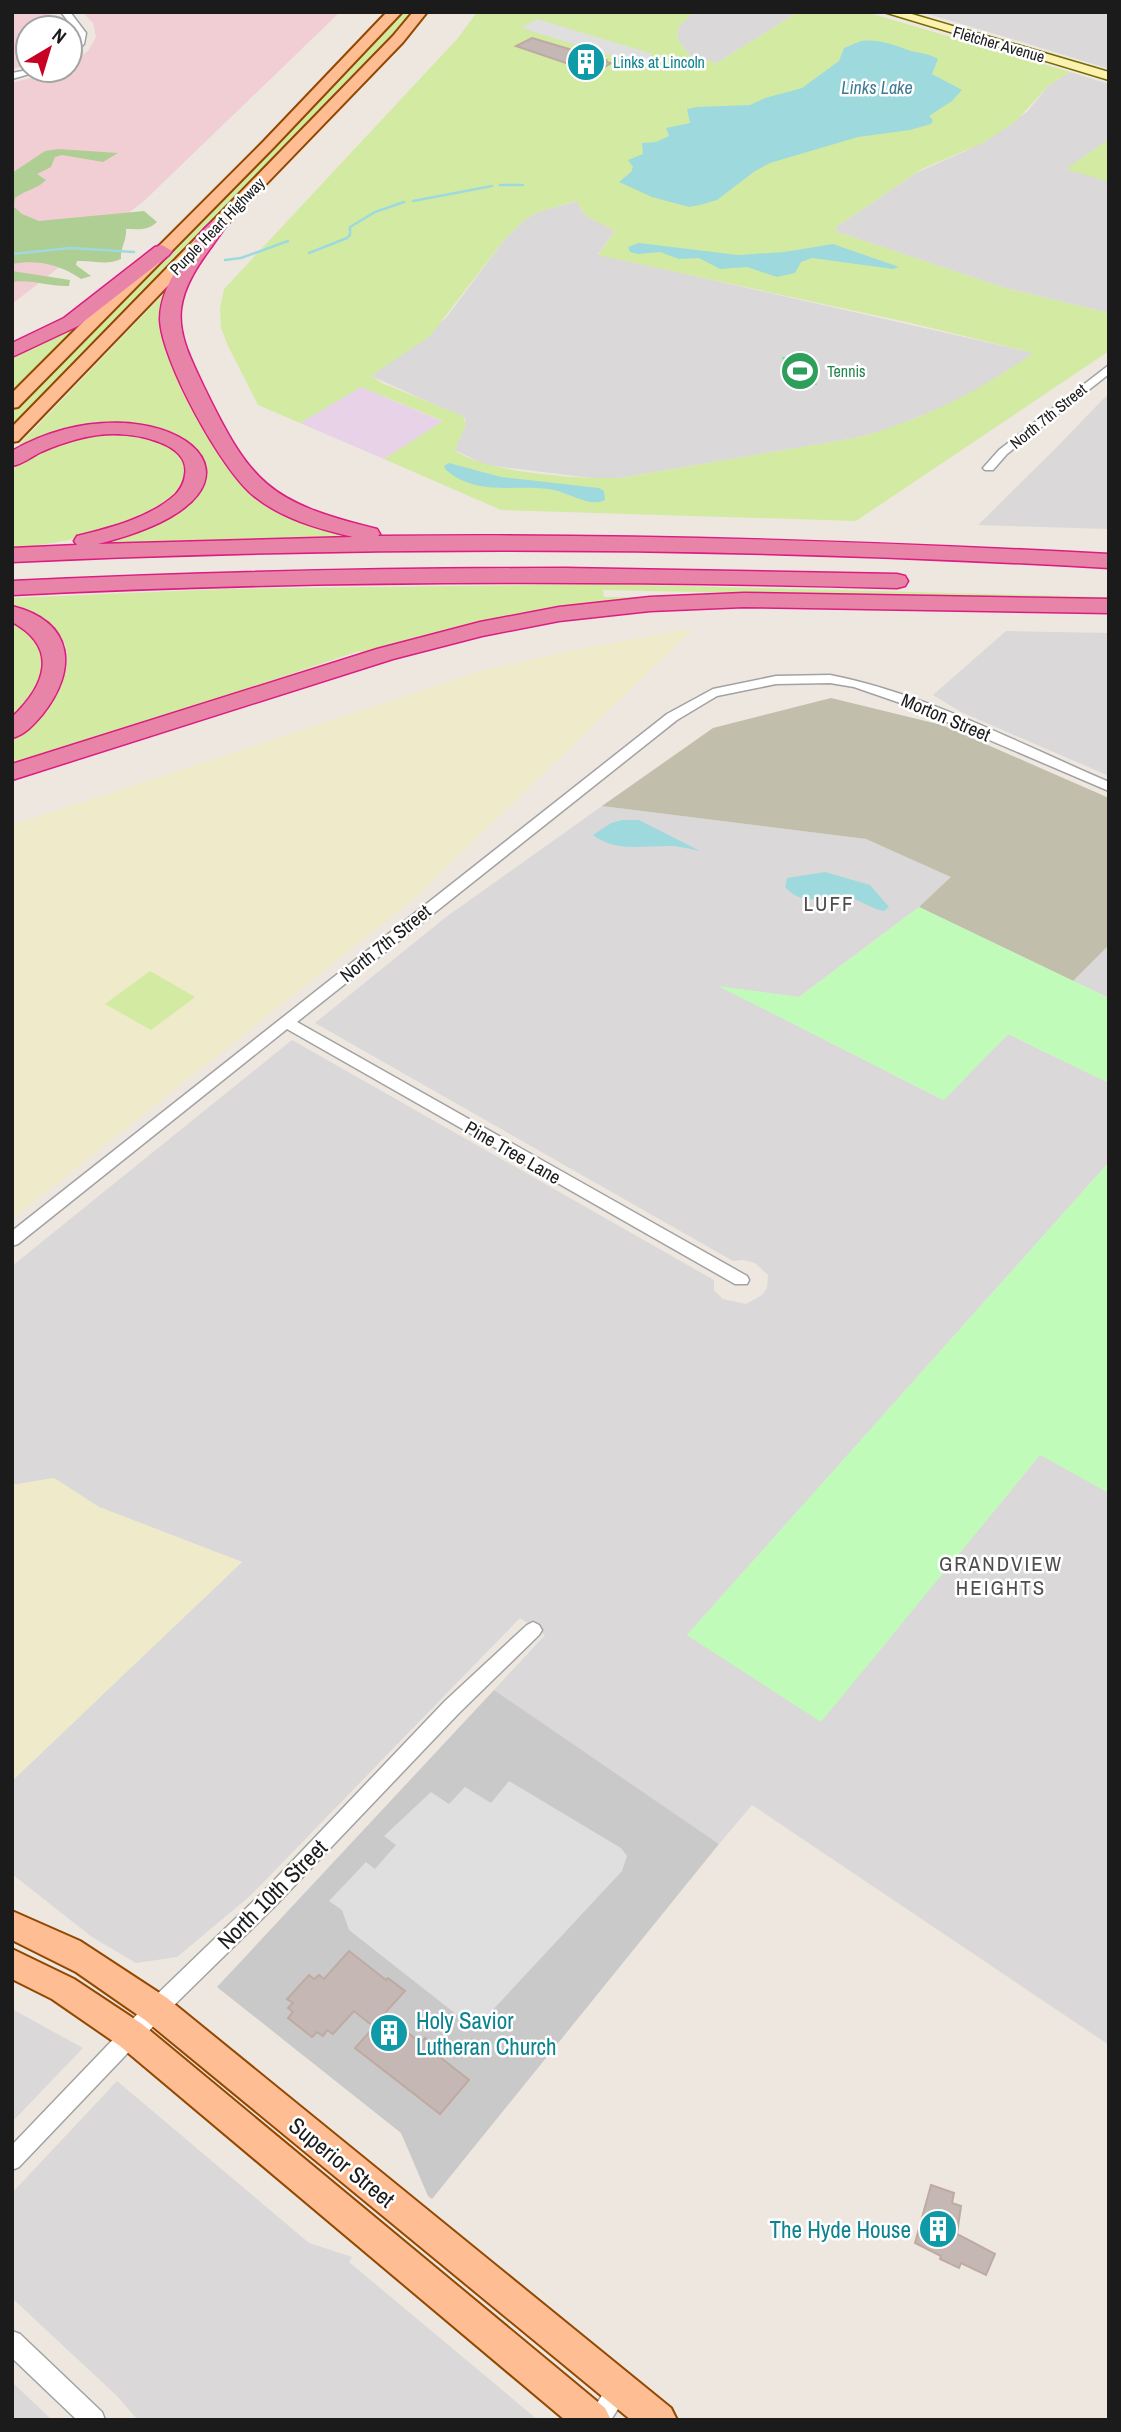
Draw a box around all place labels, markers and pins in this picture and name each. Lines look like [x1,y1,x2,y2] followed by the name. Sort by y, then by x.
[565,41,607,83] building icon: Links at Lincoln
[613,51,705,73] place label: Links at Lincoln
[779,350,821,392] sports icon: Tennis
[827,360,866,382] place label: Tennis
[416,2005,556,2062] place label: Holy Savior Lutheran Church
[368,2012,410,2054] building icon: Holy Savior Lutheran Church
[917,2208,959,2250] building icon: The Hyde House
[769,2214,911,2245] place label: The Hyde House

